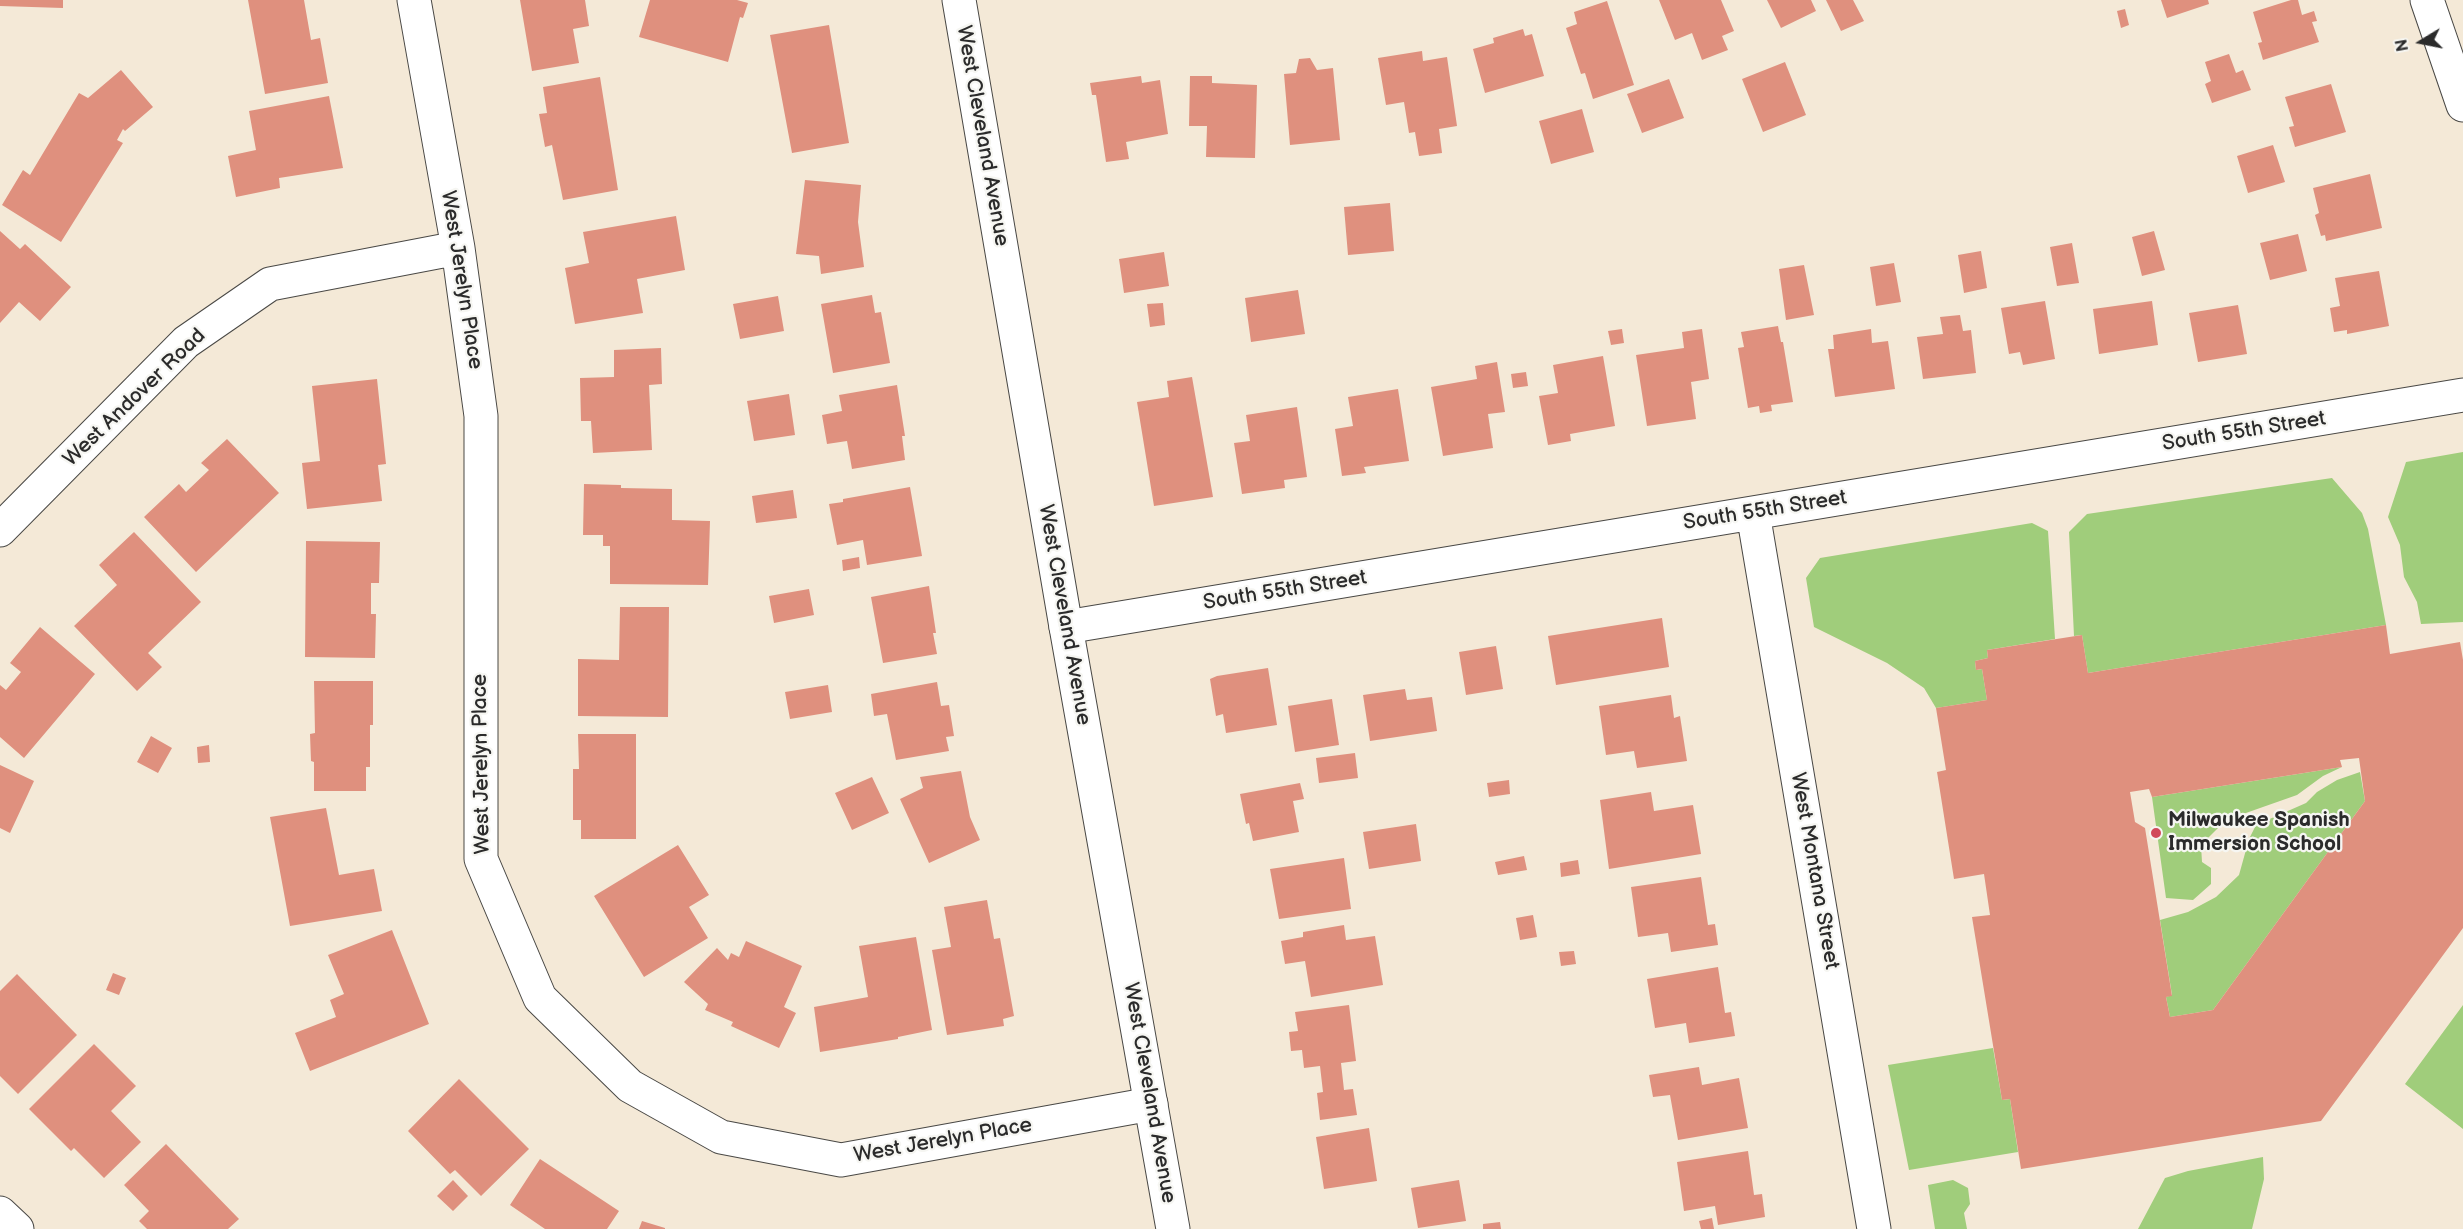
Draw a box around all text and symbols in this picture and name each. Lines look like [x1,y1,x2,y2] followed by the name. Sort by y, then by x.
[2391,12,2451,72] north arrow
[950,24,1014,248] street label: West Cleveland Avenue
[2392,38,2413,53] text: N
[434,189,488,371] street label: West Jerelyn Place
[59,324,211,472] street label: West Andover Road
[2160,407,2328,457] street label: South 55th Street
[1681,486,1849,536] street label: South 55th Street
[1032,503,1096,727] street label: West Cleveland Avenue
[1201,566,1369,616] street label: South 55th Street
[468,674,496,854] street label: West Jerelyn Place
[1784,771,1844,971] street label: West Montana Street
[2168,808,2350,858] place label: Milwaukee Spanish Immersion School
[2149,826,2163,840] marker: Milwaukee Spanish Immersion School
[1117,981,1181,1205] street label: West Cleveland Avenue
[852,1113,1034,1169] street label: West Jerelyn Place

